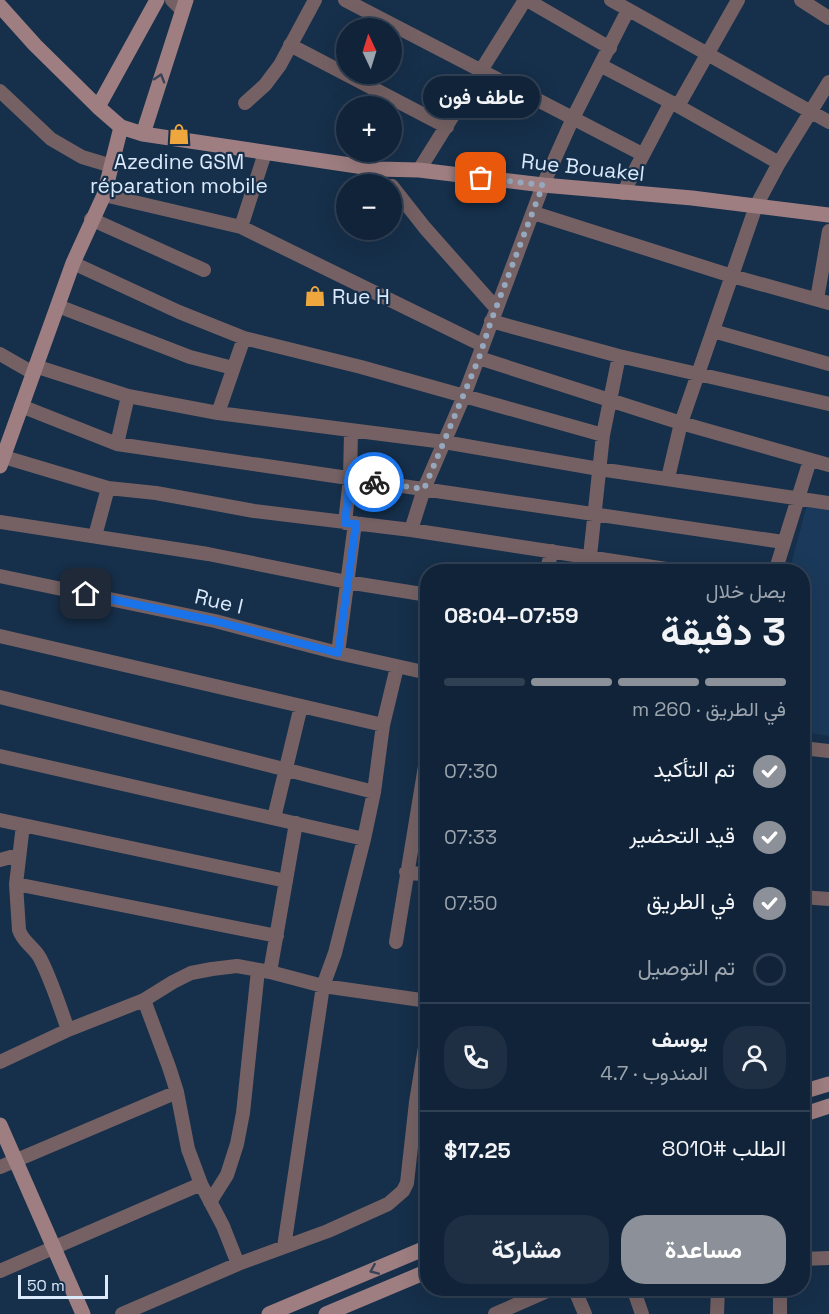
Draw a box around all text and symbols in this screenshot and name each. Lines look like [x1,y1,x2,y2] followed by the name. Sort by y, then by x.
[336,18,402,84] north arrow
[336,18,402,240] map controls
[153,73,165,84] one-way arrow
[422,76,540,118] callout: عاطف فون
[439,84,524,110] text: عاطف فون
[336,96,402,162] button: +
[167,122,191,146] shop icon: Azedine GSM réparation mobile
[520,147,646,187] street label: Rue Bouakel
[90,148,268,199] place label: Azedine GSM réparation mobile
[455,152,506,203] pin
[464,161,497,194] icon: bag
[336,174,402,240] button: −
[332,283,390,310] place label: Rue H
[303,284,327,308] shop icon: Rue H
[344,452,404,512] courier
[358,466,391,499] icon: bike
[60,568,111,619] pin
[69,577,102,610] icon: home
[706,578,786,604] text: يصل خلال
[192,582,246,620] street label: Rue I
[444,601,578,629] text: 07:59–08:04
[660,607,786,656] text: 3 دقيقة
[632,696,786,722] text: في الطريق · 260 m
[654,755,735,783] text: تم التأكيد
[753,755,786,788] icon: check
[444,758,498,784] text: 07:30
[629,821,735,849] text: قيد التحضير
[753,821,786,854] icon: check
[444,824,497,850] text: 07:33
[646,887,735,915] text: في الطريق
[753,887,786,920] icon: check
[444,890,498,916] text: 07:50
[638,953,735,981] text: تم التوصيل
[652,1025,708,1053] text: يوسف
[444,1026,507,1089] button: phone
[723,1026,786,1089] button: person
[600,1060,708,1086] text: المندوب · 4.7
[662,1134,786,1162] text: الطلب #8010
[444,1136,511,1164] text: $17.25
[444,1215,609,1284] button: مشاركة
[621,1215,786,1284] button: مساعدة
[369,1263,380,1275] one-way arrow
[18,1272,108,1300] scale bar
[27,1275,65,1296] text: 50 m

